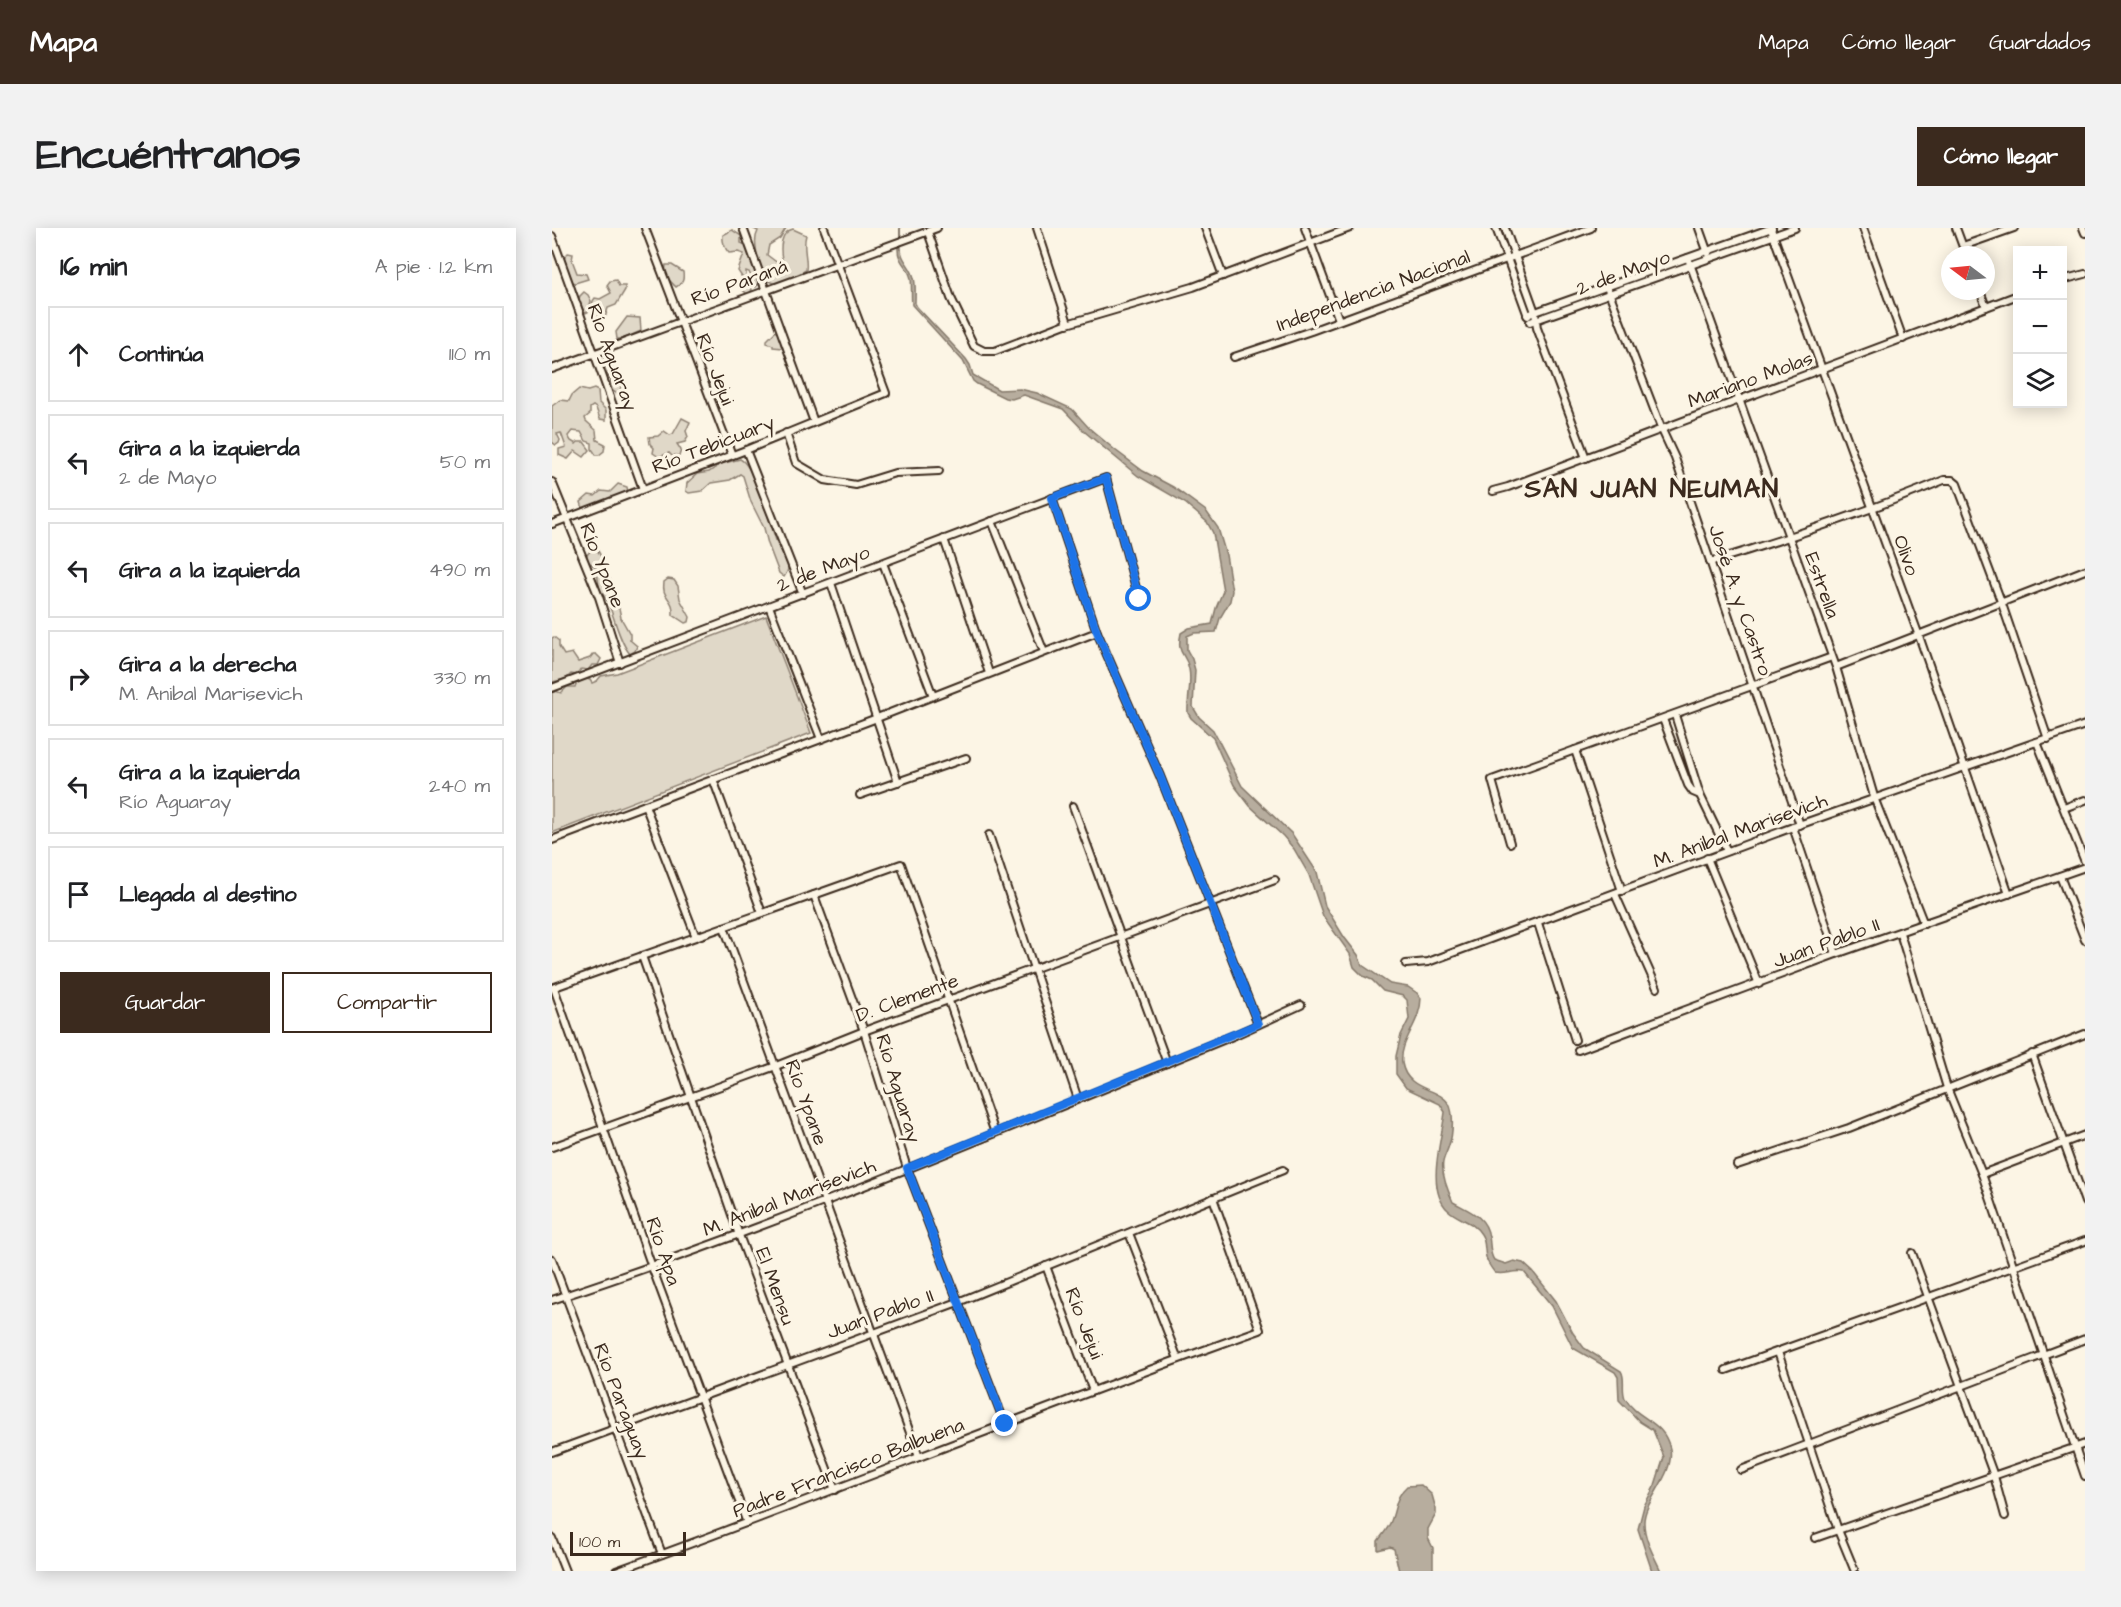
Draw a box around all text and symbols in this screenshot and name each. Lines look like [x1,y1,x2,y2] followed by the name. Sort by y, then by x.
[30,23,97,62] text: Mapa
[1758,28,1809,57] text: Mapa
[1842,28,1956,57] text: Cómo llegar
[1989,28,2091,57] text: Guardados
[36,127,301,185] text: Encuéntranos
[1917,127,2085,186] button: Cómo llegar
[1273,243,1474,339] street label: Independencia Nacional
[1573,243,1674,304] street label: 2 de Mayo
[1941,246,1995,300] north arrow
[2013,246,2067,408] map controls
[2013,246,2067,300] button: +
[60,249,127,285] text: 16 min
[375,253,492,281] text: A pie · 1.2 km
[687,253,792,313] street label: Río Paraná
[579,300,644,415] street label: Río Aguaray
[2013,300,2067,354] button: −
[689,329,742,409] street label: Río Jejui
[62,338,95,371] icon: ahead
[119,339,204,370] text: Continúa
[449,340,490,368] text: 110 m
[1684,344,1817,416] street label: Mariano Molas
[2013,354,2067,408] button: layers
[648,409,779,482] street label: Río Tebicuary
[119,433,300,464] text: Gira a la izquierda
[62,446,95,479] icon: left
[440,448,490,476] text: 50 m
[119,464,216,492] text: 2 de Mayo
[1523,471,1780,507] district label: SAN JUAN NEUMAN
[572,519,632,612] street label: Río Ypane
[1700,521,1779,680] street label: José A. y Castro
[1886,531,1926,579] street label: Olivo
[773,538,874,600] street label: 2 de Mayo
[1797,548,1847,622] street label: Estrella
[62,554,95,587] icon: left
[119,555,300,586] text: Gira a la izquierda
[429,556,490,584] text: 490 m
[1125,585,1151,611] route start
[119,649,296,680] text: Gira a la derecha
[62,662,95,695] icon: right
[433,664,490,692] text: 330 m
[119,680,302,708] text: M. Anibal Marisevich
[119,757,300,788] text: Gira a la izquierda
[62,770,95,803] icon: left
[429,772,490,800] text: 240 m
[1649,786,1831,875] street label: M. Anibal Marisevich
[119,788,231,816] text: Río Aguaray
[62,878,95,911] icon: arrive
[119,879,297,910] text: Llegada al destino
[1769,911,1884,975] street label: Juan Pablo II
[852,966,963,1029] street label: D. Clemente
[60,972,270,1033] button: Guardar
[282,972,492,1033] button: Compartir
[867,1031,928,1146] street label: Río Aguaray
[778,1056,835,1149] street label: Río Ypane
[699,1152,880,1244] street label: M. Anibal Marisevich
[638,1213,688,1289] street label: Río Apa
[748,1244,802,1329] street label: El Mensu
[823,1282,938,1346] street label: Juan Pablo II
[1058,1283,1111,1363] street label: Río Jejui
[585,1339,656,1464] street label: Río Paraguay
[991,1410,1017,1436] route end
[729,1411,968,1525] street label: Padre Francisco Balbuena
[570,1529,686,1556] scale bar
[579,1531,620,1553] text: 100 m

